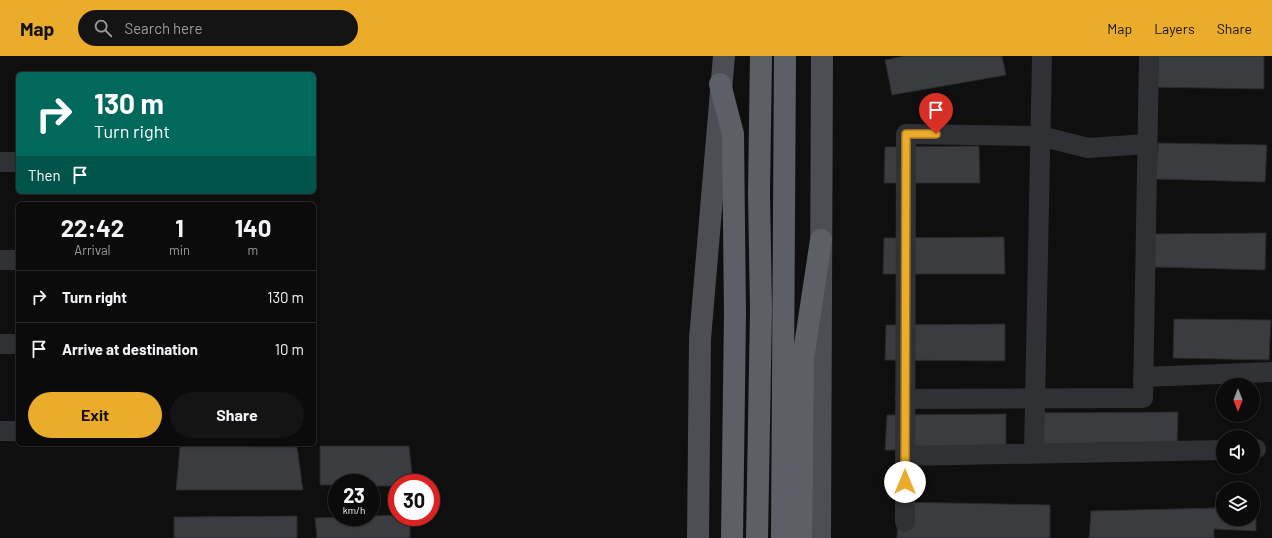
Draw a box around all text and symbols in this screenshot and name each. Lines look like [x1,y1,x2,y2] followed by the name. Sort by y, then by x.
[78,10,358,46] search box
[20,17,54,40] text: Map
[92,17,114,39] icon: search
[124,19,202,37] text: Search here
[1107,20,1132,37] text: Map
[1154,20,1195,37] text: Layers
[1217,20,1252,37] text: Share
[94,86,164,120] text: 130 m
[28,88,80,140] icon: right
[919,93,953,134] pin
[925,99,947,121] icon: arrive
[94,120,170,142] text: Turn right
[69,164,91,186] icon: arrive
[28,166,61,184] text: Then
[61,213,124,242] text: 22:42
[175,213,184,242] text: 1
[235,213,271,242] text: 140
[74,242,111,258] text: Arrival
[169,242,190,258] text: min
[248,242,258,258] text: m
[28,286,50,308] icon: right
[62,288,127,306] text: Turn right
[267,288,304,306] text: 130 m
[28,338,50,360] icon: arrive
[62,340,198,358] text: Arrive at destination
[275,340,304,358] text: 10 m
[1216,378,1260,422] north arrow
[1216,378,1260,526] map controls
[28,392,162,438] button: Exit
[170,392,304,438] button: Share
[1216,430,1260,474] button: sound
[884,461,926,503] position arrow
[388,474,440,526] speed limit sign: 30
[1216,482,1260,526] button: layers
[343,483,365,507] text: 23
[343,504,365,516] text: km/h

